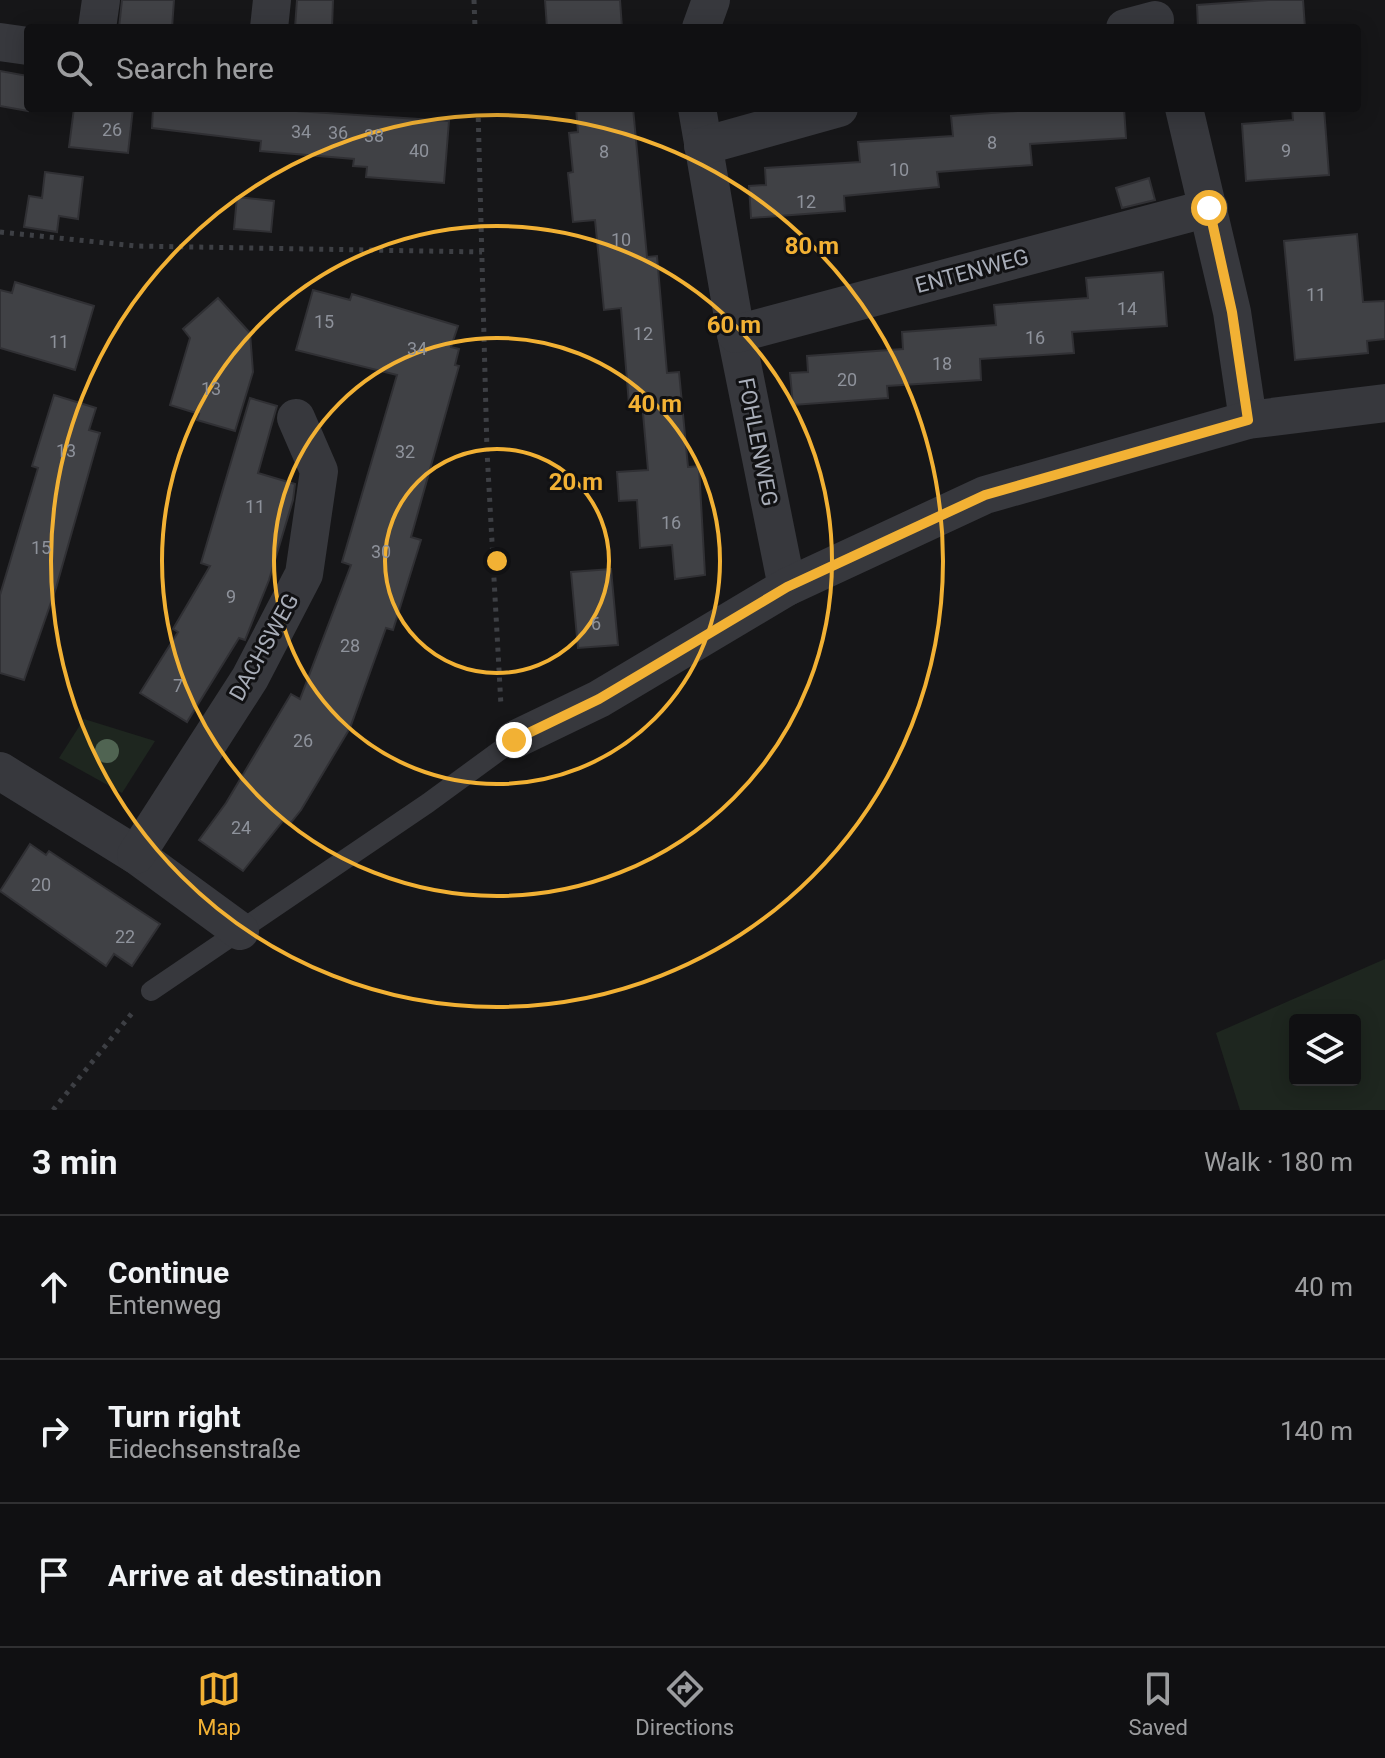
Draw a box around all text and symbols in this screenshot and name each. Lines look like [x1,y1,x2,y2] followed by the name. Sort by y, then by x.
[24,24,1361,112] search box
[52,46,96,90] icon: search
[116,51,274,86] text: Search here
[102,119,122,140] house number: 26
[291,121,311,142] house number: 34
[328,122,348,143] house number: 36
[364,125,384,146] house number: 38
[987,132,997,153] house number: 8
[409,140,429,161] house number: 40
[1281,140,1291,161] house number: 9
[599,141,609,162] house number: 8
[889,159,909,180] house number: 10
[1191,190,1227,226] route start
[796,191,816,212] house number: 12
[611,229,631,250] house number: 10
[785,232,839,260] text: 80 m
[913,244,1031,298] street label: ENTENWEG
[1306,284,1326,305] house number: 11
[1117,298,1137,319] house number: 14
[314,311,334,332] house number: 15
[707,311,761,339] text: 60 m
[633,323,653,344] house number: 12
[1025,327,1045,348] house number: 16
[49,331,69,352] house number: 11
[407,338,427,359] house number: 34
[932,353,952,374] house number: 18
[837,369,857,390] house number: 20
[733,376,783,508] street label: FOHLENWEG
[201,378,221,399] house number: 13
[628,390,682,418] text: 40 m
[56,440,76,461] house number: 13
[395,441,415,462] house number: 32
[549,468,603,496] text: 20 m
[245,496,265,517] house number: 11
[661,512,681,533] house number: 16
[31,537,51,558] house number: 15
[371,541,391,562] house number: 30
[483,547,511,575] centre of rings
[226,586,236,607] house number: 9
[224,589,304,705] street label: DACHSWEG
[591,613,601,634] house number: 6
[340,635,360,656] house number: 28
[173,675,183,696] house number: 7
[496,722,532,758] route end
[293,730,313,751] house number: 26
[231,817,251,838] house number: 24
[31,874,51,895] house number: 20
[115,926,135,947] house number: 22
[1289,1014,1361,1086] map controls
[1289,1014,1361,1086] button: layers
[32,1142,117,1182] text: 3 min
[1204,1147,1353,1177] text: Walk · 180 m
[108,1255,229,1290] text: Continue
[32,1265,76,1309] icon: ahead
[1295,1272,1353,1302] text: 40 m
[108,1290,222,1320] text: Entenweg
[108,1399,241,1434] text: Turn right
[32,1409,76,1453] icon: right
[1280,1416,1353,1446] text: 140 m
[108,1434,301,1464] text: Eidechsenstraße
[32,1553,76,1597] icon: arrive
[108,1558,382,1593] text: Arrive at destination
[197,1667,241,1740] tab: Map
[635,1667,734,1740] tab: Directions
[1128,1667,1188,1740] tab: Saved

